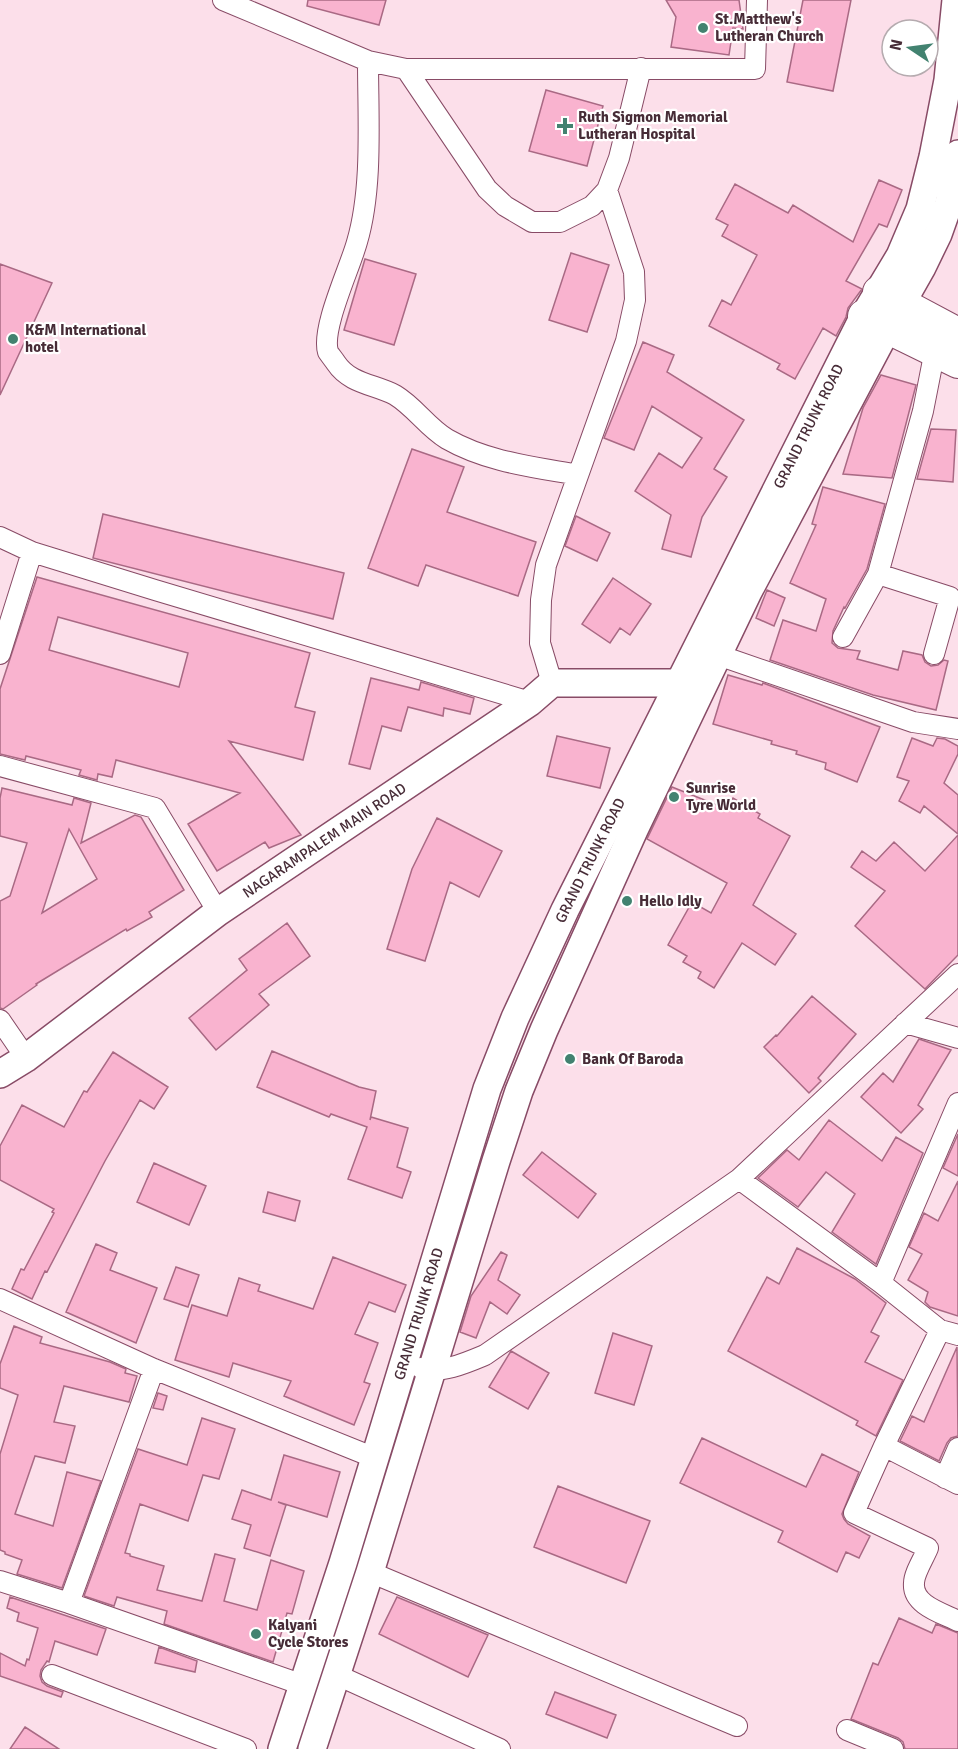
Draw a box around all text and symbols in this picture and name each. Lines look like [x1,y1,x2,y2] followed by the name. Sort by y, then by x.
[715,10,824,45] place label: St.Matthew's Lutheran Church
[880,18,940,78] north arrow
[696,21,710,35] marker: St.Matthew's Lutheran Church
[885,37,907,53] text: N
[578,108,728,143] place label: Ruth Sigmon Memorial Lutheran Hospital
[556,117,574,135] marker: Ruth Sigmon Memorial Lutheran Hospital
[25,321,146,356] place label: K&M International hotel
[6,332,20,346] marker: K&M International hotel
[770,361,847,492] street label: GRAND TRUNK ROAD
[239,779,410,902] street label: NAGARAMPALEM MAIN ROAD
[686,779,756,814] place label: Sunrise Tyre World
[667,790,681,804] marker: Sunrise Tyre World
[551,795,629,926] street label: GRAND TRUNK ROAD
[639,892,702,910] place label: Hello Idly
[620,894,634,908] marker: Hello Idly
[582,1050,684,1068] place label: Bank Of Baroda
[563,1052,577,1066] marker: Bank Of Baroda
[390,1246,447,1382] street label: GRAND TRUNK ROAD
[268,1616,349,1651] place label: Kalyani Cycle Stores
[249,1627,263,1641] marker: Kalyani Cycle Stores

